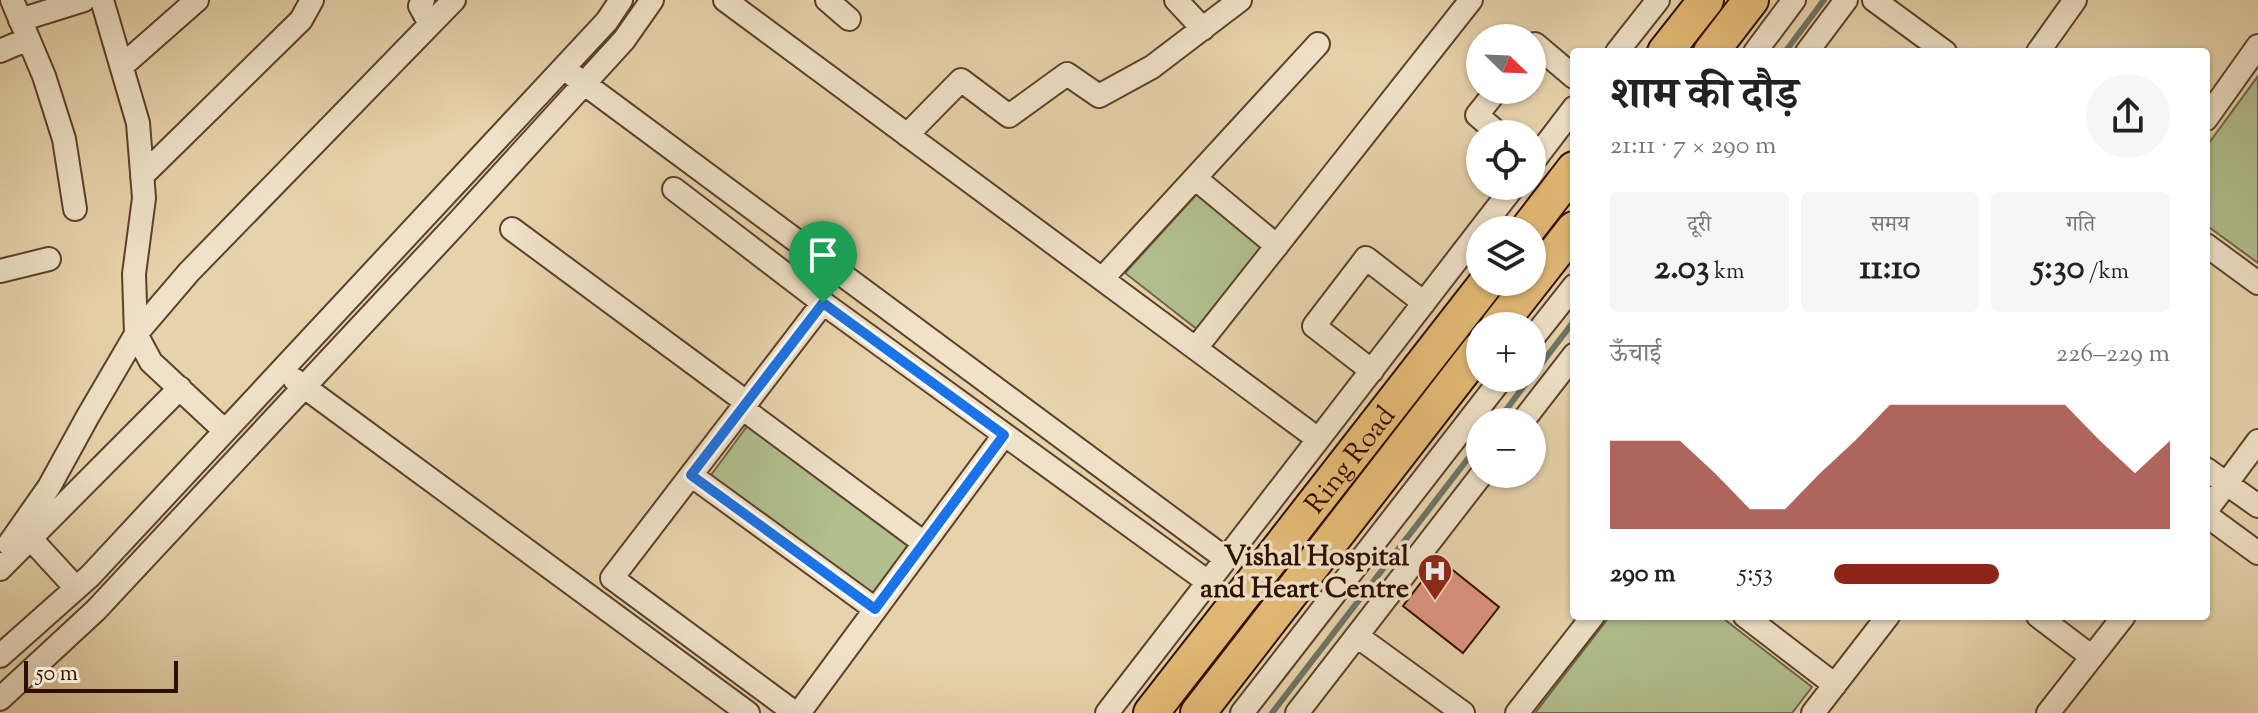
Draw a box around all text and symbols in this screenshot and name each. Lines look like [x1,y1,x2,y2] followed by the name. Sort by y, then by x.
[1466,24,1546,104] north arrow
[1466,24,1546,488] map controls
[1610,66,1798,129] text: शाम की दौड़
[2086,74,2170,158] button: share
[1466,120,1546,200] button: locate
[1610,128,1776,165] text: 21:11 · 7 × 290 m
[1687,210,1711,242] text: दूरी
[1871,210,1909,242] text: समय
[2066,210,2095,242] text: गति
[1466,216,1546,296] button: layers
[789,221,857,303] pin
[801,233,845,277] icon: arrive
[1654,245,1710,294] text: 2.03
[1859,245,1921,294] text: 11:10
[2032,245,2084,294] text: 5:30
[1710,257,1744,289] text: km
[2084,257,2129,289] text: /km
[1466,312,1546,392] button: +
[1610,336,1661,373] text: ऊँचाई
[2056,336,2170,373] text: 226–229 m
[1297,398,1406,523] street label: Ring Road
[1466,408,1546,488] button: −
[1200,538,1409,610] place label: Vishal Hospital and Heart Centre
[1416,552,1454,602] hospital icon: Vishal Hospital and Heart Centre
[1610,556,1676,593] text: 290 m
[1738,556,1773,593] text: 5:53
[24,657,178,693] scale bar
[36,659,78,691] text: 50 m

